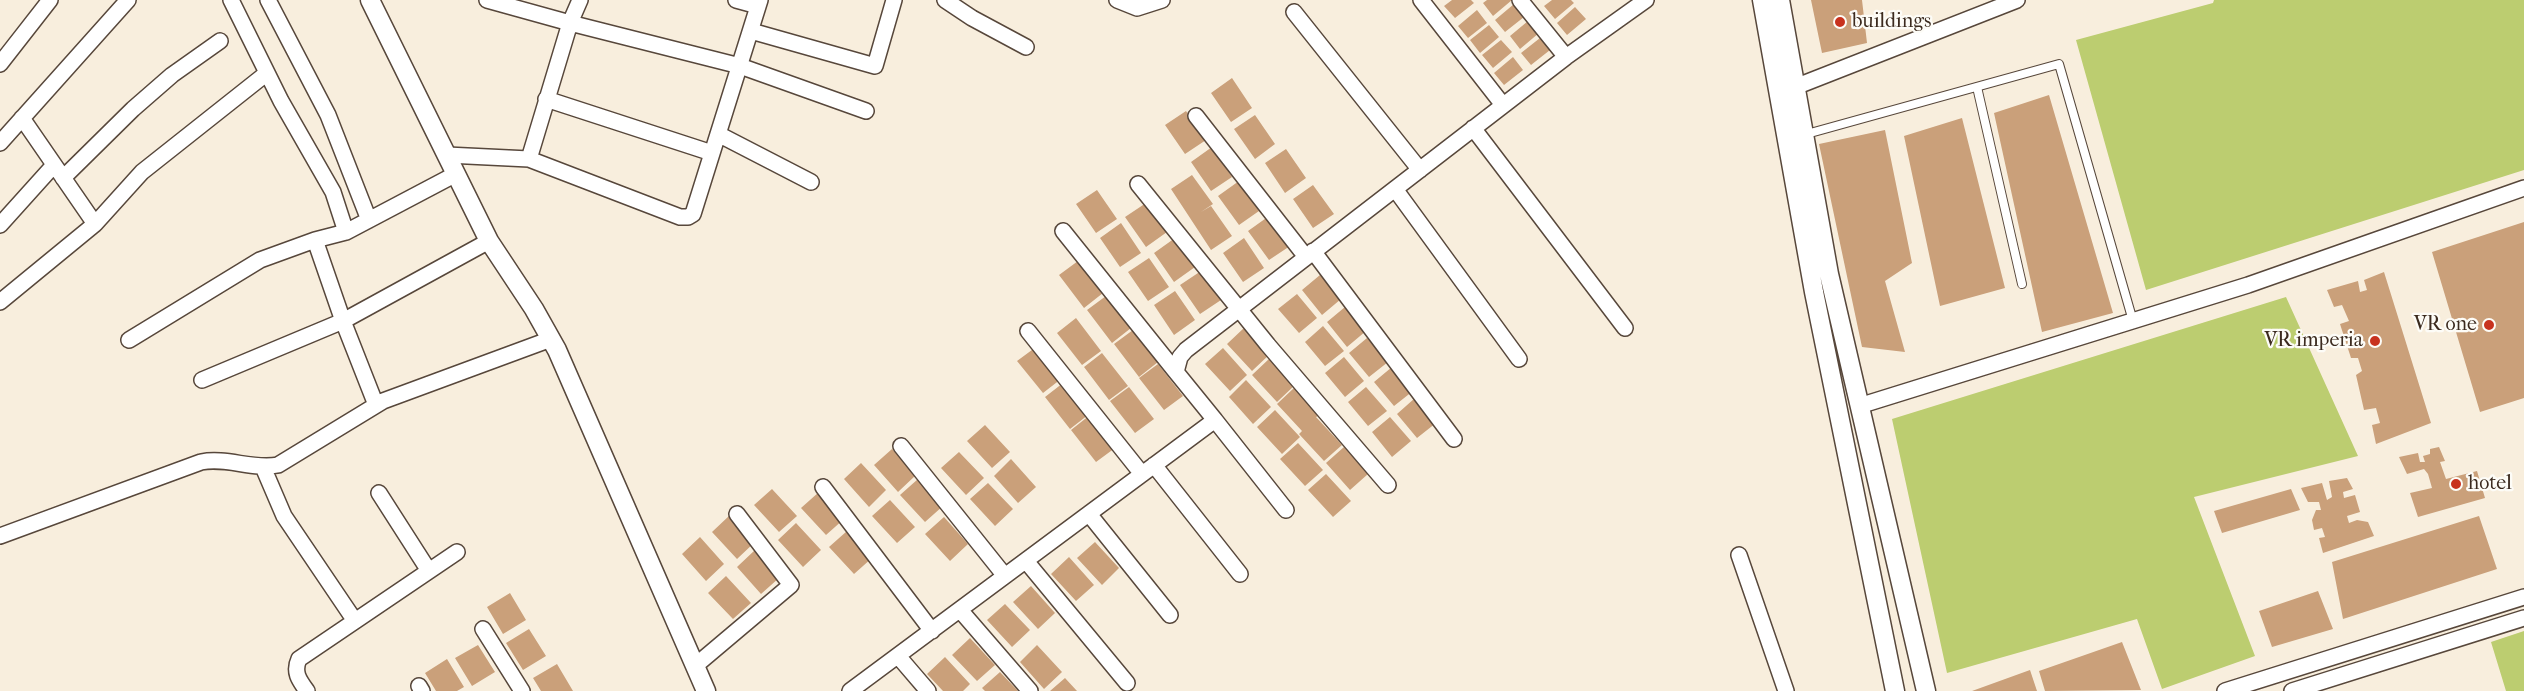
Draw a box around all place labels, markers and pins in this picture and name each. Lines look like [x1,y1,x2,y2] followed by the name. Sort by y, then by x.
[1852,10,1931,34] place label: buildings
[1833,15,1847,29] marker: buildings
[2414,313,2477,337] place label: VR one
[2482,318,2496,332] marker: VR one
[2264,329,2363,353] place label: VR imperia
[2368,334,2382,348] marker: VR imperia
[2468,472,2512,496] place label: hotel
[2449,477,2463,491] marker: hotel

